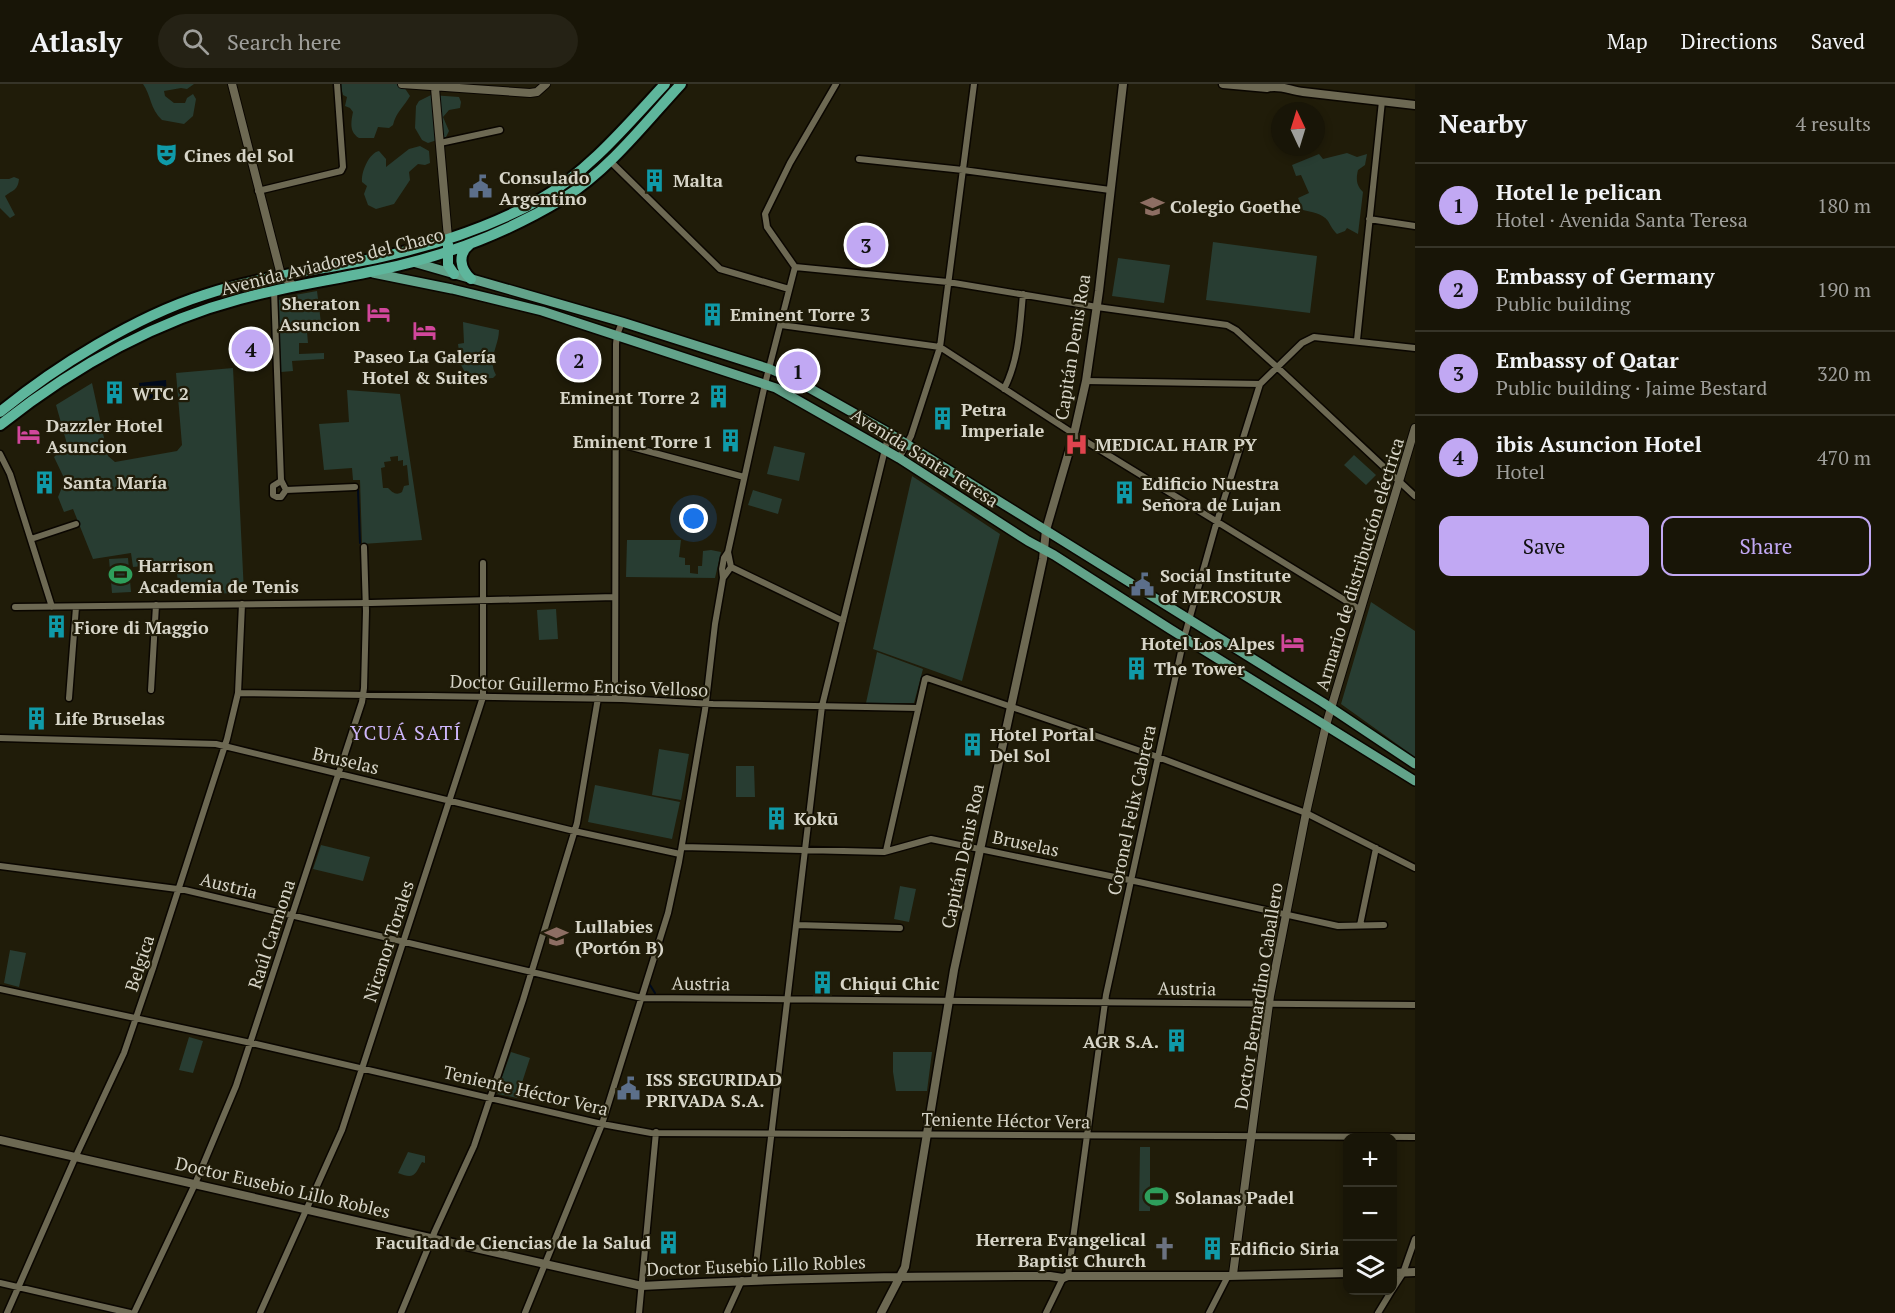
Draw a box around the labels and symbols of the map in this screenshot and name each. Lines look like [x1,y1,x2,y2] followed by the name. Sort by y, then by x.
[1271,102,1325,156] north arrow
[153,142,179,168] theatre icon: Cines del Sol
[184,143,294,167] place label: Cines del Sol
[499,165,590,210] place label: Consulado Argentino
[642,167,668,193] building icon: Malta
[673,168,723,192] place label: Malta
[468,174,494,200] public building icon: Consulado Argentino
[1139,193,1165,219] school or university icon: Colegio Goethe
[1170,194,1301,218] place label: Colegio Goethe
[218,222,446,300] street label: Avenida Aviadores del Chaco
[846,222,886,268] pin: 3
[1049,272,1095,422] street label: Capitán Denis Roa
[279,291,360,336] place label: Sheraton Asuncion
[365,300,391,326] hotel icon: Sheraton Asuncion
[699,301,725,327] building icon: Eminent Torre 3
[730,302,870,326] place label: Eminent Torre 3
[412,317,438,343] hotel icon: Paseo La Galería Hotel & Suites
[232,326,270,372] pin: 4
[560,338,598,382] pin: 2
[354,344,496,389] place label: Paseo La Galería Hotel & Suites
[778,348,818,394] pin: 1
[101,380,127,406] building icon: WTC 2
[132,381,189,405] place label: WTC 2
[705,384,731,410] building icon: Eminent Torre 2
[560,385,700,409] place label: Eminent Torre 2
[961,397,1045,442] place label: Petra Imperiale
[847,402,1003,512] street label: Avenida Santa Teresa
[930,406,956,432] building icon: Petra Imperiale
[46,413,163,458] place label: Dazzler Hotel Asuncion
[15,422,41,448] hotel icon: Dazzler Hotel Asuncion
[718,428,744,454] building icon: Eminent Torre 1
[573,429,713,453] place label: Eminent Torre 1
[1064,431,1090,457] hospital icon: MEDICAL HAIR PY
[1095,432,1257,456] place label: MEDICAL HAIR PY
[1309,435,1409,693] street label: Armario de distribución eléctrica
[32,469,58,495] building icon: Santa María
[63,470,167,494] place label: Santa María
[1142,471,1281,516] place label: Edificio Nuestra Señora de Lujan
[1111,480,1137,506] building icon: Edificio Nuestra Señora de Lujan
[679,504,708,533] your location
[138,553,299,598] place label: Harrison Academia de Tenis
[107,562,133,588] sports icon: Harrison Academia de Tenis
[1160,563,1291,608] place label: Social Institute of MERCOSUR
[1129,572,1155,598] public building icon: Social Institute of MERCOSUR
[43,614,69,640] building icon: Fiore di Maggio
[74,615,209,639] place label: Fiore di Maggio
[1280,630,1306,656] hotel icon: Hotel Los Alpes
[1141,631,1275,655] place label: Hotel Los Alpes
[1123,655,1149,681] building icon: The Tower
[1154,656,1245,680] place label: The Tower
[449,668,709,702] street label: Doctor Guillermo Enciso Velloso
[24,705,50,731] building icon: Life Bruselas
[55,706,165,730] place label: Life Bruselas
[350,719,462,746] district label: YCUÁ SATÍ
[990,722,1095,767] place label: Hotel Portal Del Sol
[1101,723,1161,897] street label: Coronel Felix Cabrera
[959,731,985,757] building icon: Hotel Portal Del Sol
[310,741,382,779] street label: Bruselas
[935,781,989,931] street label: Capitán Denis Roa
[763,805,789,831] building icon: Kokū
[794,806,838,830] place label: Kokū
[991,824,1061,862] street label: Bruselas
[198,866,260,904] street label: Austria
[242,876,300,992] street label: Raúl Carmona
[357,877,419,1005] street label: Nicanor Torales
[1228,881,1288,1111] street label: Doctor Bernardino Caballero
[575,914,664,959] place label: Lullabies (Portón B)
[544,923,570,949] school or university icon: Lullabies (Portón B)
[119,932,159,994] street label: Belgica
[672,970,730,996] street label: Austria
[809,970,835,996] building icon: Chiqui Chic
[840,971,940,995] place label: Chiqui Chic
[1158,975,1216,1001] street label: Austria
[1164,1028,1190,1054] building icon: AGR S.A.
[1083,1029,1159,1053] place label: AGR S.A.
[441,1059,611,1121] street label: Teniente Héctor Vera
[646,1067,782,1112] place label: ISS SEGURIDAD PRIVADA S.A.
[615,1076,641,1102] public building icon: ISS SEGURIDAD PRIVADA S.A.
[921,1107,1091,1133] street label: Teniente Héctor Vera
[173,1151,393,1223] street label: Doctor Eusebio Lillo Robles
[1144,1184,1170,1210] sports icon: Solanas Padel
[1175,1185,1294,1209] place label: Solanas Padel
[976,1227,1146,1272] place label: Herrera Evangelical Baptist Church
[656,1229,682,1255] building icon: Facultad de Ciencias de la Salud
[376,1230,651,1254] place label: Facultad de Ciencias de la Salud
[1199,1235,1225,1261] building icon: Edificio Siria
[1151,1236,1177,1262] church icon: Herrera Evangelical Baptist Church
[1230,1236,1340,1260] place label: Edificio Siria
[646,1249,866,1281] street label: Doctor Eusebio Lillo Robles

